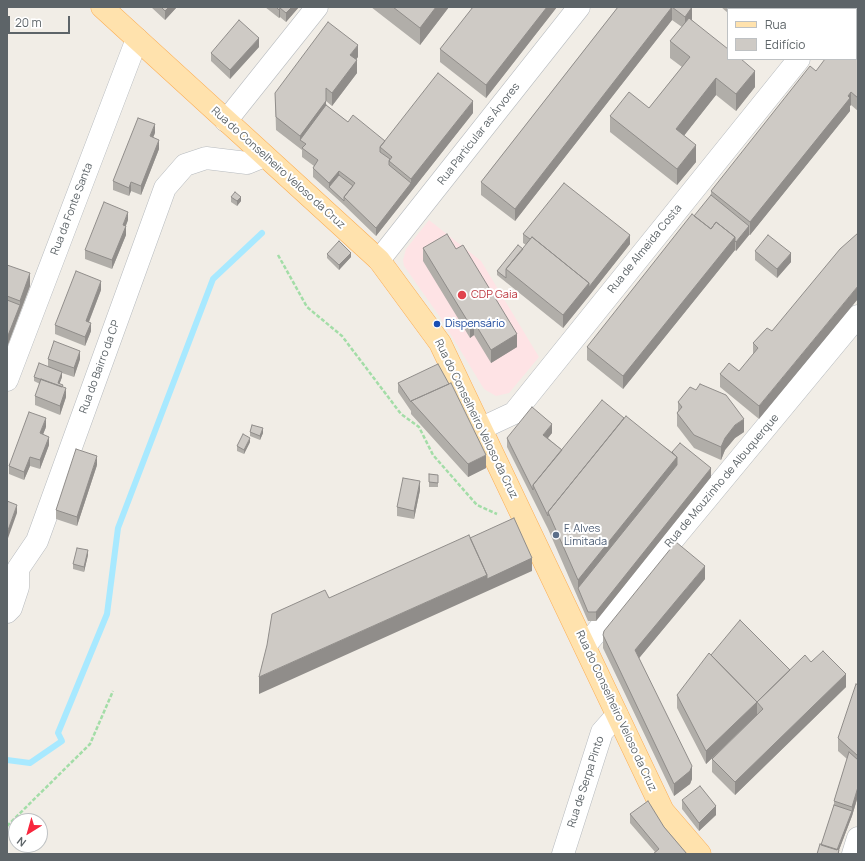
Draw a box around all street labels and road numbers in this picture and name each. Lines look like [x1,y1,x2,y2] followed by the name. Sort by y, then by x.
[435,80,523,188] street label: Rua Particular as Árvores
[208,104,348,232] street label: Rua do Conselheiro Veloso da Cruz
[48,161,96,257] street label: Rua da Fonte Santa
[605,202,685,296] street label: Rua de Almeida Costa
[77,319,123,415] street label: Rua do Bairro da CP
[432,337,520,501] street label: Rua do Conselheiro Veloso da Cruz
[662,412,782,550] street label: Rua de Mouzinho de Albuquerque
[573,629,659,793] street label: Rua do Conselheiro Veloso da Cruz
[565,735,607,829] street label: Rua de Serpa Pinto

